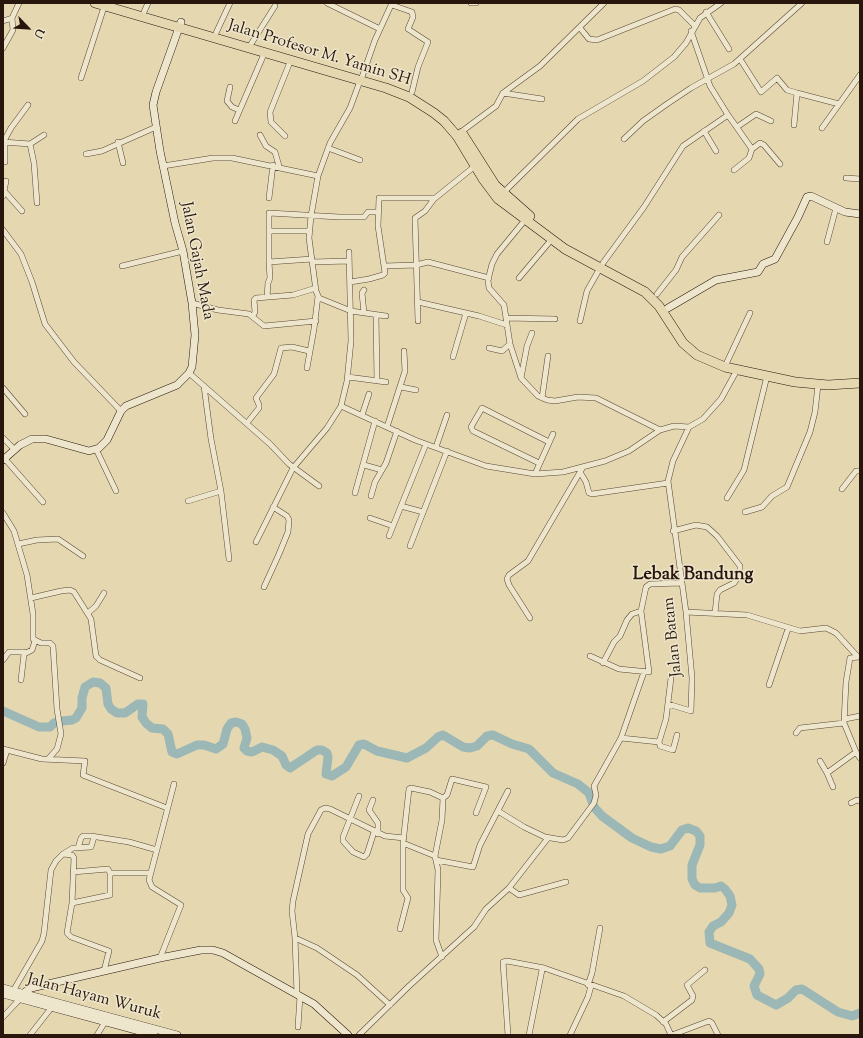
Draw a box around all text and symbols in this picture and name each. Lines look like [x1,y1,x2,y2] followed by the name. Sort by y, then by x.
[8,8,48,48] north arrow
[225,17,413,91] street label: Jalan Profesor M. Yamin SH
[30,26,48,41] text: U
[175,200,217,322] street label: Jalan Gajah Mada
[633,565,753,587] district label: Lebak Bandung
[660,596,688,678] street label: Jalan Batam
[25,971,163,1025] street label: Jalan Hayam Wuruk

